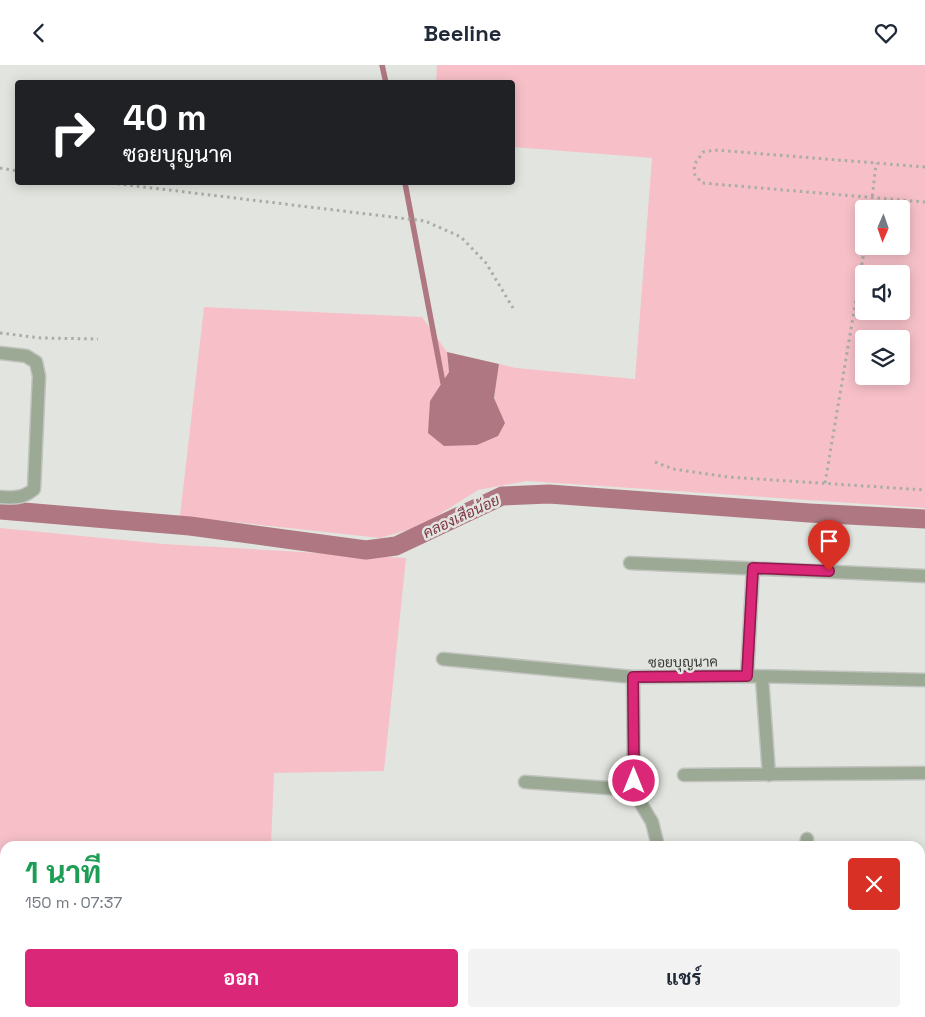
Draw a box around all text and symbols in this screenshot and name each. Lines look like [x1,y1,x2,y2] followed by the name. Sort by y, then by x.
[25,19,53,47] icon: back
[424,19,501,47] text: Beeline
[872,19,900,47] icon: heart
[123,96,207,140] text: 40 m
[40,100,105,165] icon: right
[123,140,232,168] text: ซอยบุญนาค
[855,200,910,255] north arrow
[855,200,910,385] map controls
[855,265,910,320] button: sound
[855,330,910,385] button: layers
[420,490,503,542] water label: คลองเสือน้อย
[808,520,850,571] pin
[815,527,843,555] icon: arrive
[648,652,718,673] street label: ซอยบุญนาค
[607,754,659,806] position arrow
[25,853,101,892] text: 1 นาที
[848,858,900,910] button: close
[25,892,122,913] text: 150 m · 07:37
[25,949,458,1007] button: ออก
[468,949,900,1007] button: แชร์

